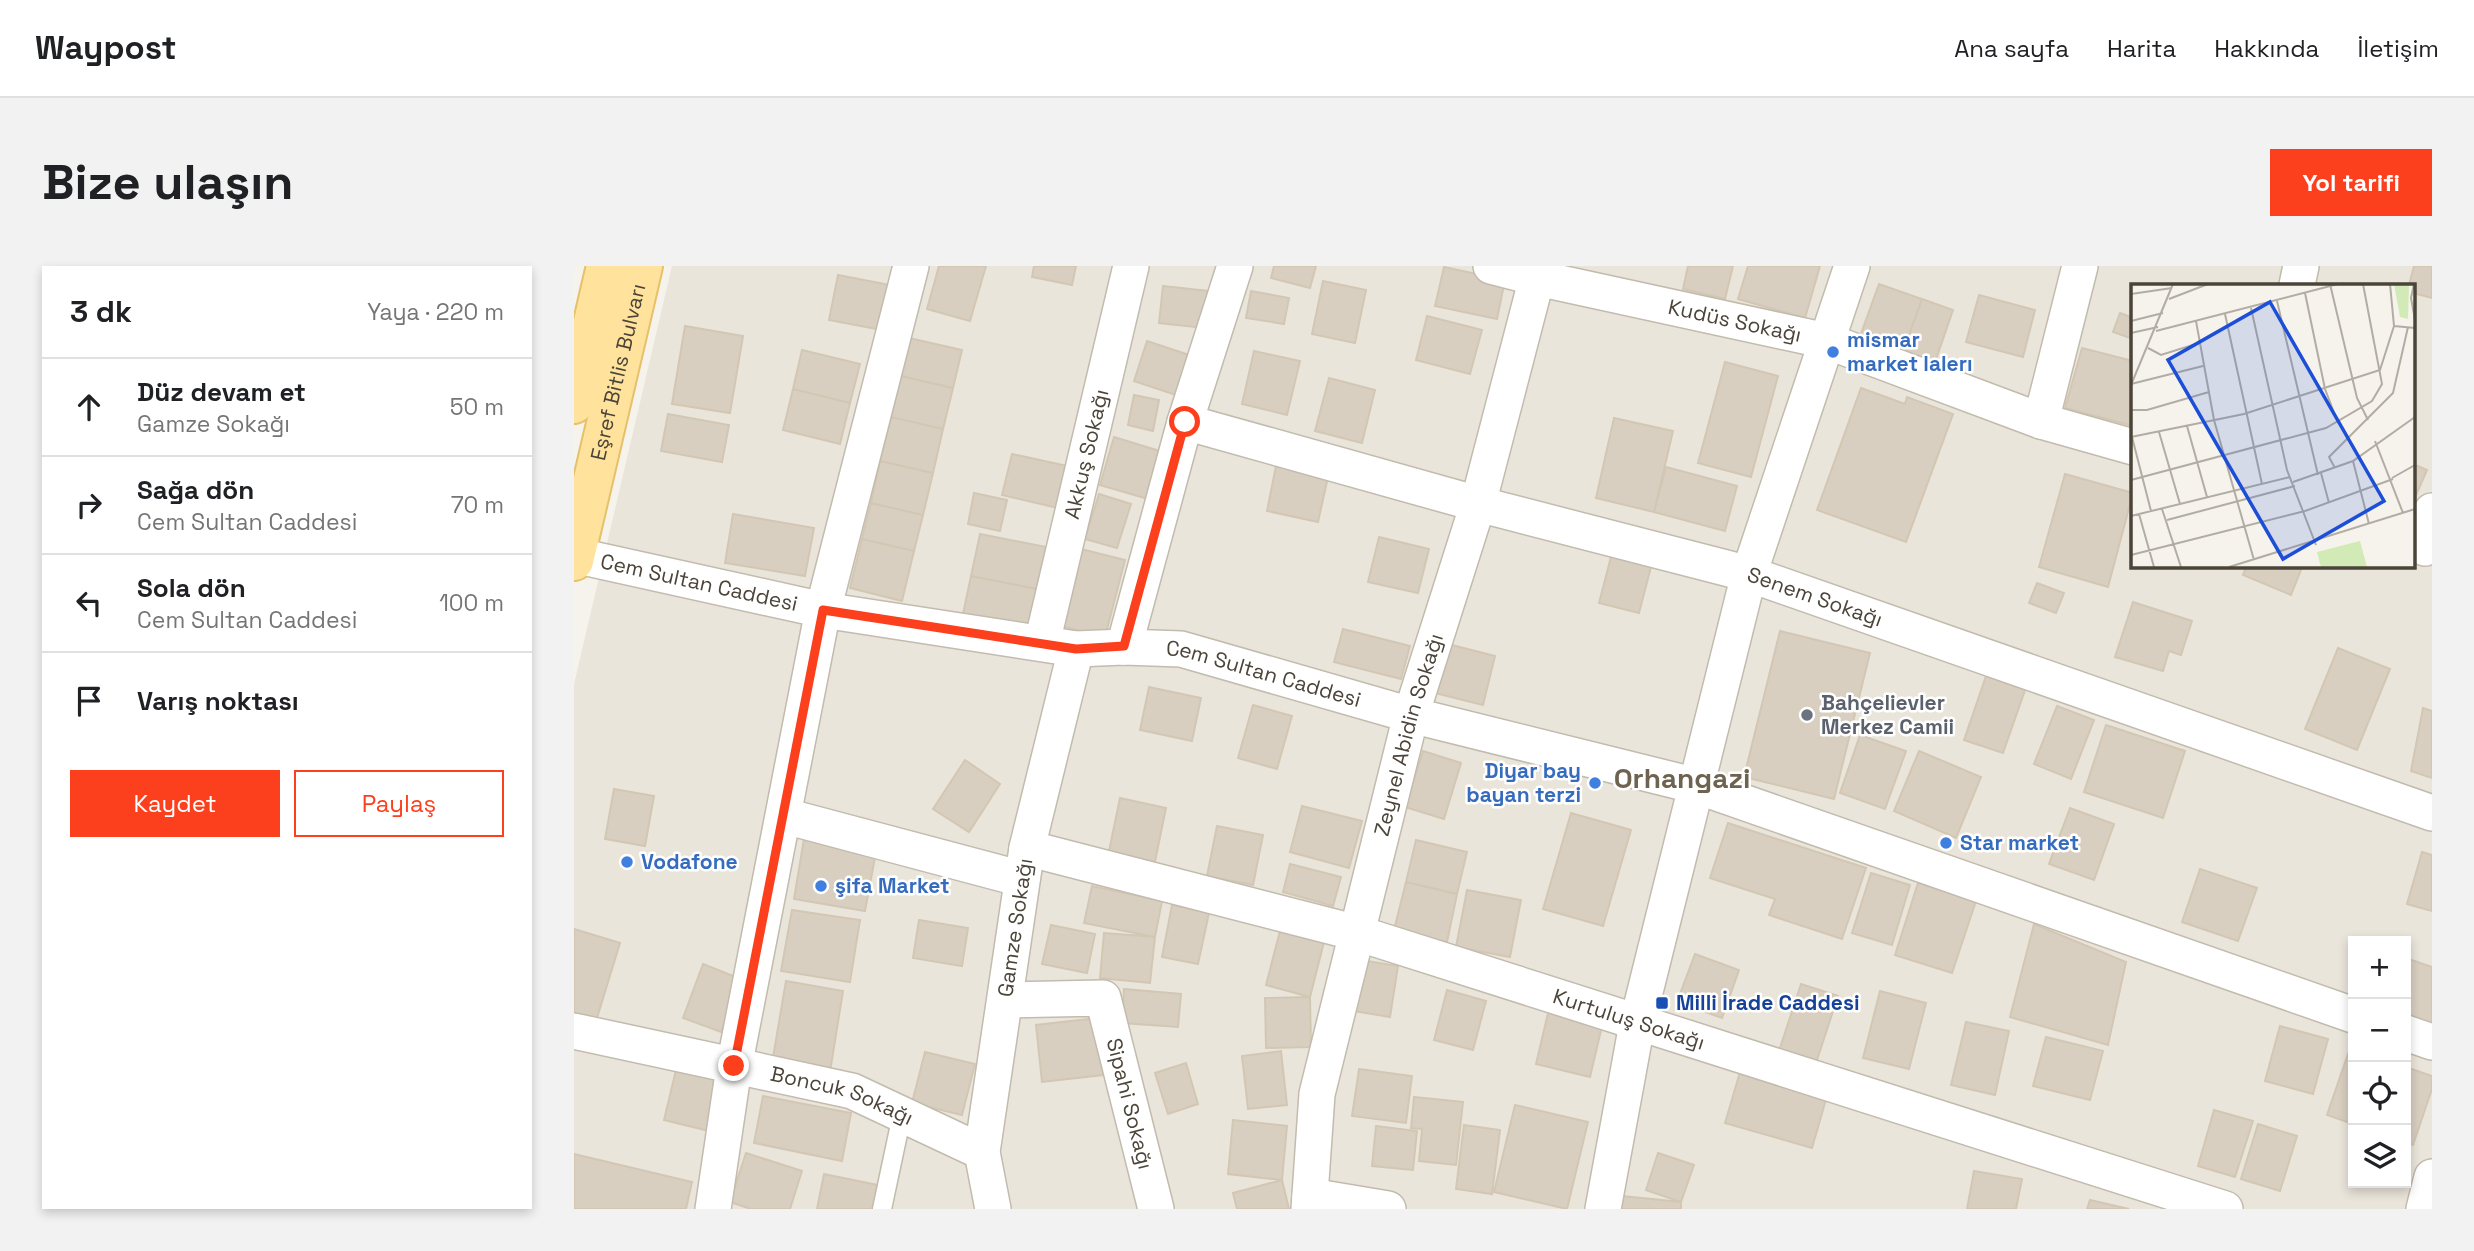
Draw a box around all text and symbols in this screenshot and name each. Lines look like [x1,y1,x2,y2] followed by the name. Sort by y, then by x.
[35,27,177,69] text: Waypost
[1954,33,2069,64] text: Ana sayfa
[2107,33,2176,64] text: Harita
[2214,33,2319,64] text: Hakkında
[2357,33,2439,64] text: İletişim
[2270,149,2432,216] button: Yol tarifi
[42,151,294,213] text: Bize ulaşın
[584,281,651,463] street label: Eşref Bitlis Bulvarı
[2131,284,2414,567] inset map
[70,292,132,331] text: 3 dk
[1666,293,1804,348] street label: Kudüs Sokağı
[367,297,504,327] text: Yaya · 220 m
[1847,326,1973,377] place label: mismar market lalerı
[1825,344,1841,360] marker: mismar market lalerı
[137,375,306,409] text: Düz devam et
[1058,386,1114,522] street label: Akkuş Sokağı
[70,388,108,426] icon: ahead
[450,392,504,422] text: 50 m
[1169,406,1200,437] route start
[137,409,290,439] text: Gamze Sokağı
[137,473,254,507] text: Sağa dön
[70,486,108,524] icon: right
[451,490,504,520] text: 70 m
[137,507,357,537] text: Cem Sultan Caddesi
[598,547,800,617] street label: Cem Sultan Caddesi
[1744,560,1886,633] street label: Senem Sokağı
[137,571,246,605] text: Sola dön
[70,584,108,622] icon: left
[439,588,504,618] text: 100 m
[137,605,357,635] text: Cem Sultan Caddesi
[1368,630,1449,839] street label: Zeynel Abidin Sokağı
[1166,634,1364,713] street label: Cem Sultan Caddesi
[70,682,108,720] icon: arrive
[137,684,299,718] text: Varış noktası
[1821,689,1954,740] place label: Bahçelievler Merkez Camii
[1799,707,1815,723] marker: Bahçelievler Merkez Camii
[1466,757,1581,808] place label: Diyar bay bayan terzi
[1614,760,1750,796] district label: Orhangazi
[70,770,280,837] button: Kaydet
[294,770,504,837] button: Paylaş
[1587,775,1603,791] marker: Diyar bay bayan terzi
[1960,829,2079,856] place label: Star market
[1938,835,1954,851] marker: Star market
[641,848,738,875] place label: Vodafone
[619,854,635,870] marker: Vodafone
[991,856,1038,999] street label: Gamze Sokağı
[835,872,950,899] place label: şifa Market
[813,878,829,894] marker: şifa Market
[2348,936,2411,1188] map controls
[2348,936,2411,999] button: +
[1550,982,1708,1056] street label: Kurtuluş Sokağı
[1676,989,1860,1016] place label: Milli İrade Caddesi
[1654,995,1670,1011] marker: Milli İrade Caddesi
[2348,999,2411,1062] button: −
[1101,1035,1160,1172] street label: Sipahi Sokağı
[718,1050,749,1081] route end
[768,1060,918,1131] street label: Boncuk Sokağı
[2348,1062,2411,1125] button: locate
[2348,1125,2411,1188] button: layers

